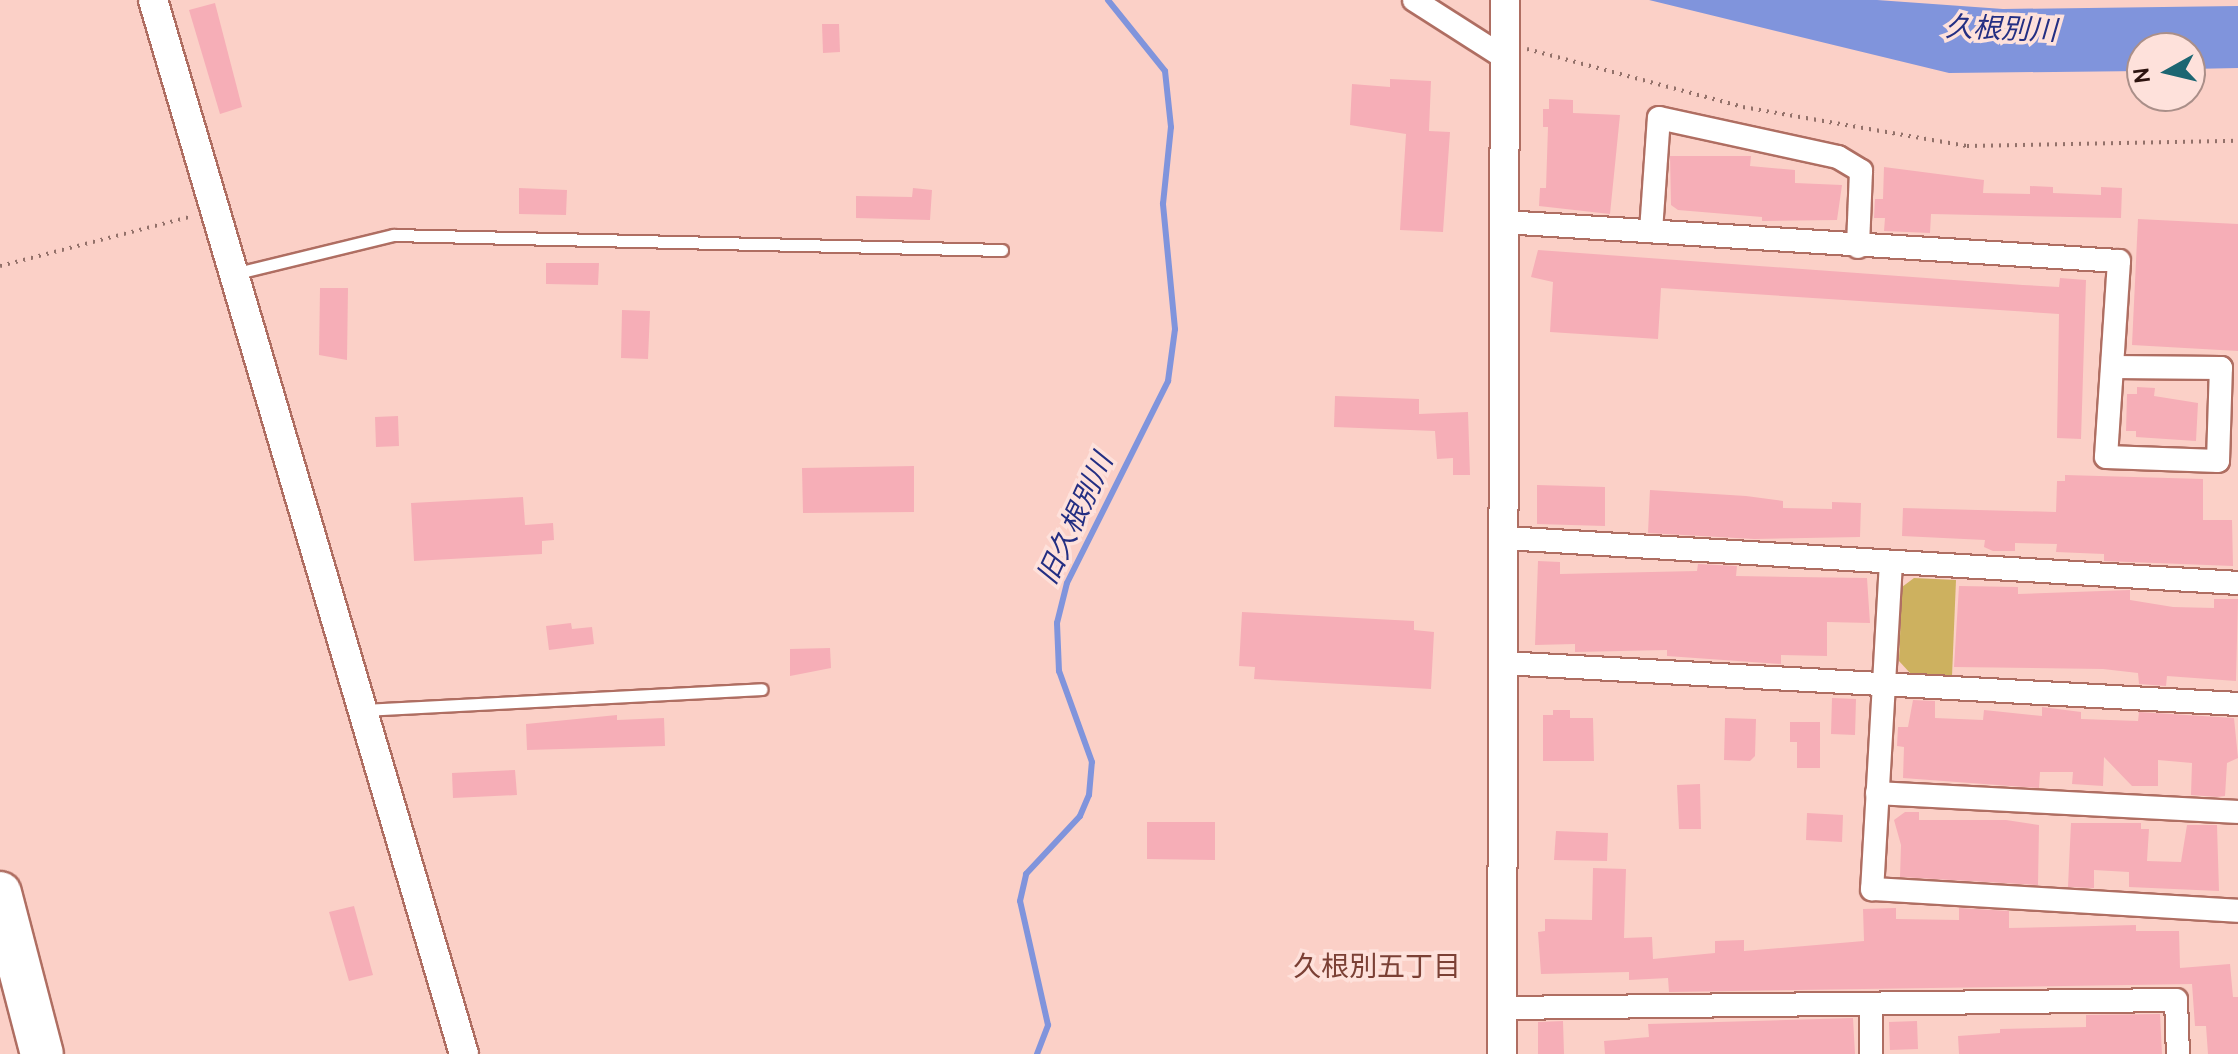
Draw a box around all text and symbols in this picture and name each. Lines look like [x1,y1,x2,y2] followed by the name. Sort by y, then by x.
[1944,12,2058,50] water label: 久根別川
[2126,32,2206,112] north arrow
[2129,65,2158,85] text: N
[1032,449,1122,591] water label: 旧久根別川
[1293,952,1461,986] district label: 久根別五丁目

